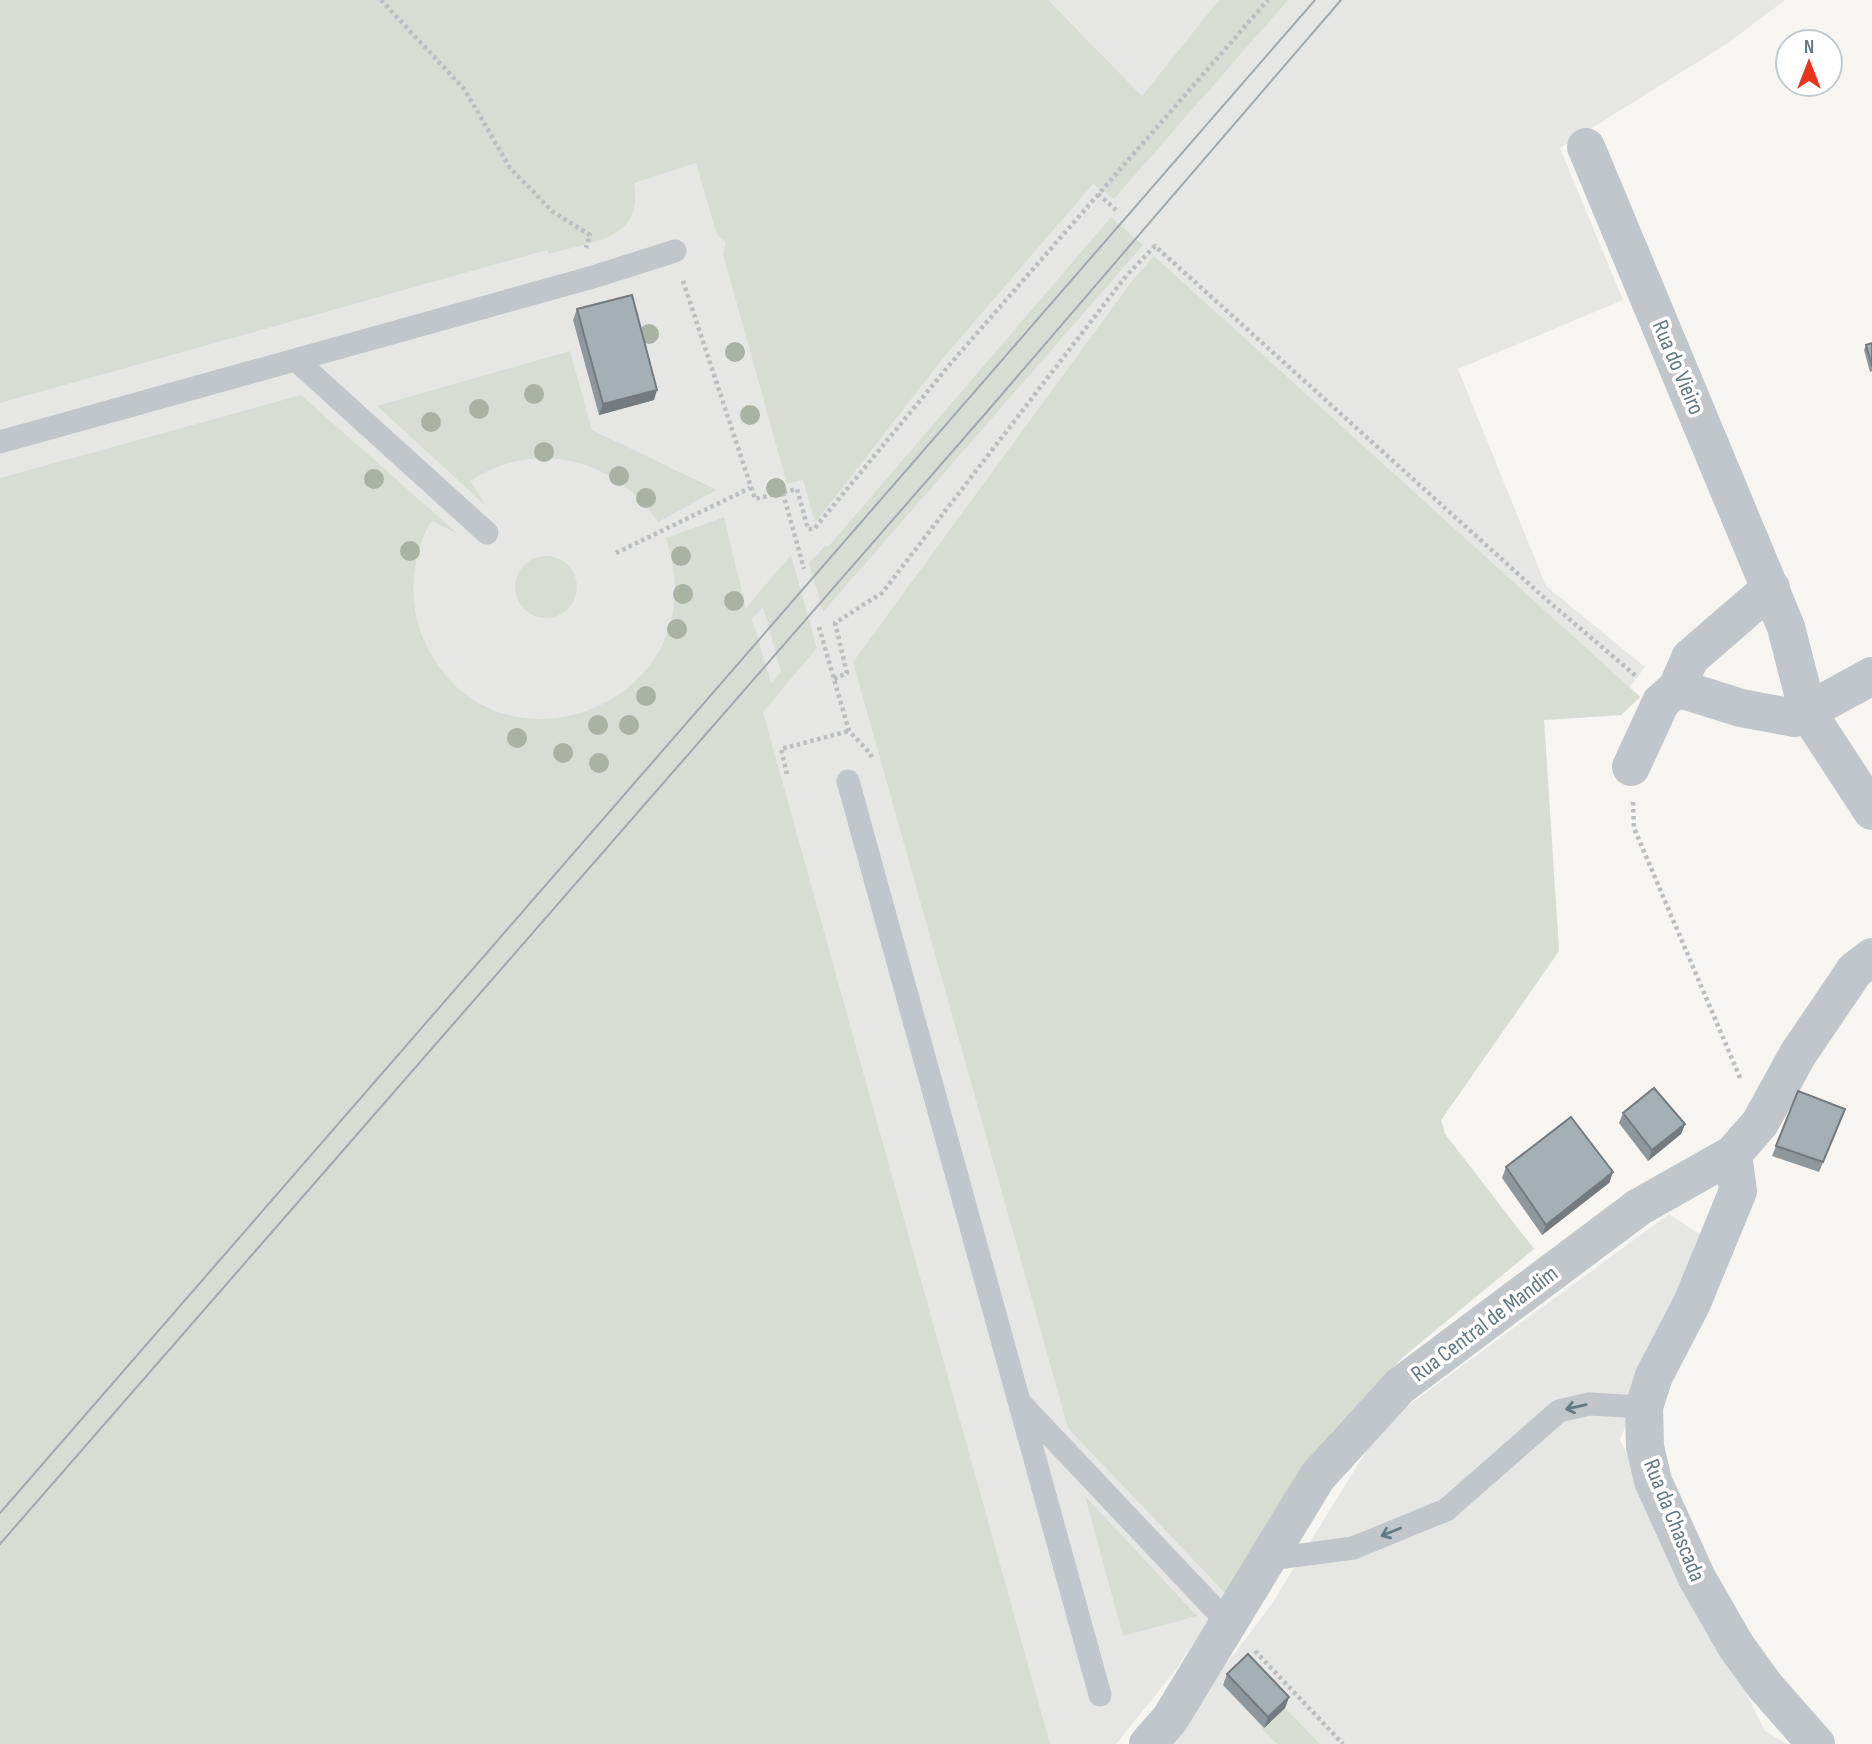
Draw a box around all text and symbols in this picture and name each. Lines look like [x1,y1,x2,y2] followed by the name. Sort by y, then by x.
[1774,28,1844,98] north arrow
[1804,36,1814,59] text: N
[1646,316,1710,419] street label: Rua do Vieiro
[1406,1260,1564,1388] street label: Rua Central de Mandim
[1565,1400,1588,1414] one-way arrow
[1637,1455,1711,1586] street label: Rua da Chascada
[1381,1527,1402,1540] one-way arrow

